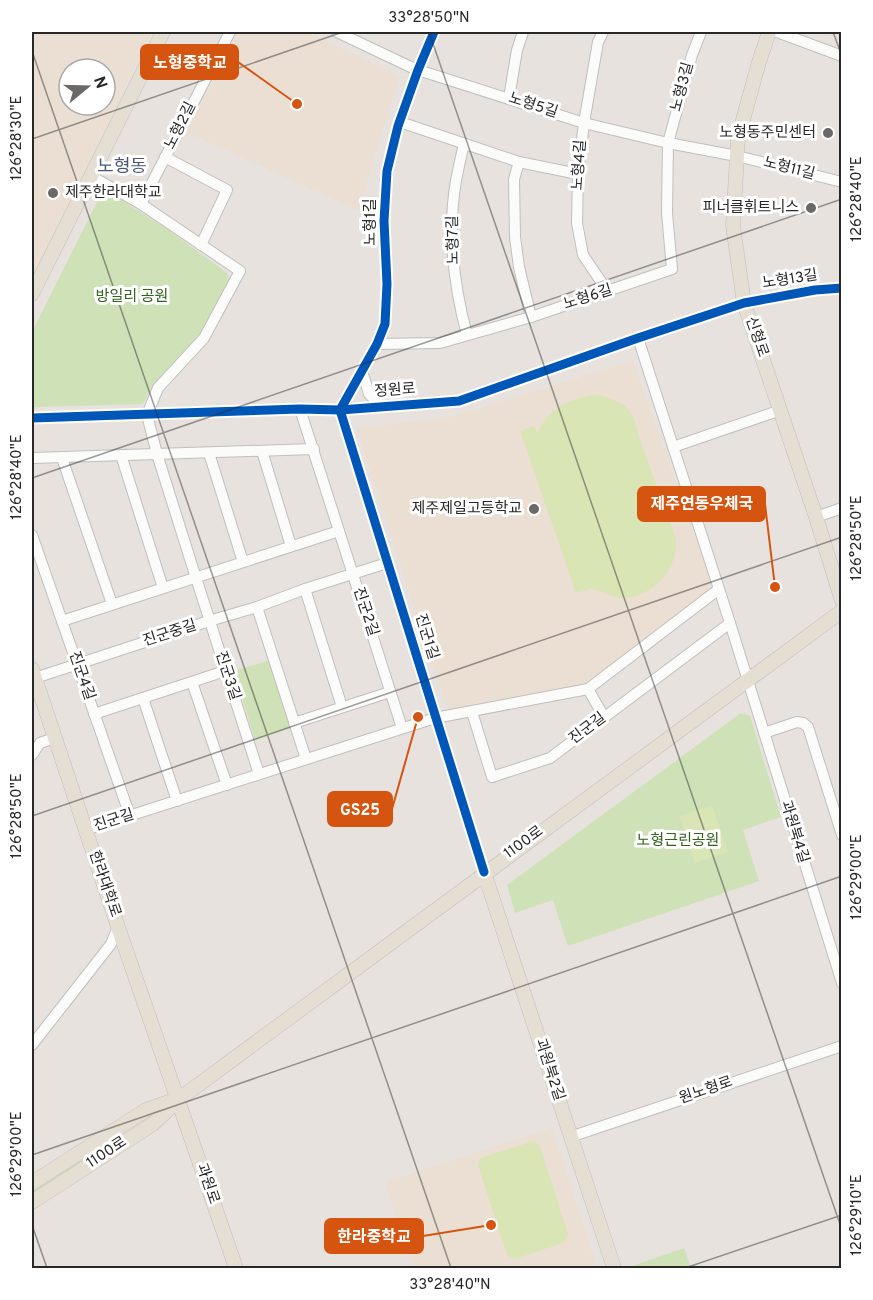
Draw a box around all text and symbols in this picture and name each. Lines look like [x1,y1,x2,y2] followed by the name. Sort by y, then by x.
[388,9,470,28] text: 33°28'50"N
[141,45,238,79] callout: 노형중학교
[153,53,227,74] text: 노형중학교
[57,57,117,117] north arrow
[667,60,699,114] street label: 노형3길
[88,74,111,91] text: N
[506,89,560,123] street label: 노형5길
[8,96,27,180] text: 126°28'30"E
[161,99,201,153] street label: 노형2길
[719,124,816,143] place label: 노형동주민센터
[821,126,835,140] marker: 노형동주민센터
[569,139,591,191] street label: 노형4길
[761,153,817,185] street label: 노형11길
[97,156,147,179] district label: 노형동
[848,156,867,242] text: 126°28'40"E
[65,183,162,203] place label: 제주한라대학교
[46,186,60,200] marker: 제주한라대학교
[362,199,381,246] street label: 노형1길
[702,199,799,218] place label: 피너클휘트니스
[804,201,818,215] marker: 피너클휘트니스
[444,215,464,265] street label: 노형7길
[761,266,819,294] street label: 노형13길
[561,281,615,315] street label: 노형6길
[96,288,168,307] park label: 방일리 공원
[740,314,772,360] street label: 신형로
[374,380,416,402] street label: 정원로
[8,434,27,520] text: 126°28'40"E
[638,487,765,521] callout: 제주연동우체국
[650,495,754,515] text: 제주연동우체국
[848,495,867,581] text: 126°28'50"E
[412,499,522,519] place label: 제주제일고등학교
[527,502,541,516] marker: 제주제일고등학교
[348,585,382,639] street label: 진군2길
[410,612,442,662] street label: 진군1길
[141,616,199,652] street label: 진군중길
[64,649,98,703] street label: 진군4길
[210,649,244,703] street label: 진군3길
[566,709,610,749] street label: 진군길
[8,773,27,859] text: 126°28'50"E
[328,792,392,826] callout: GS25
[775,798,813,866] street label: 과원북4길
[340,801,380,821] text: GS25
[91,806,137,836] street label: 진군길
[501,822,547,864] street label: 1100로
[637,832,719,851] park label: 노형근린공원
[848,834,867,920] text: 126°29'00"E
[84,848,125,920] street label: 한라대학로
[530,1036,568,1104] street label: 과원북2길
[677,1073,735,1109] street label: 원노형로
[8,1111,27,1197] text: 126°29'00"E
[83,1133,131,1173] street label: 1100로
[191,1161,223,1207] street label: 과원로
[848,1174,867,1256] text: 126°29'10"E
[325,1219,423,1253] callout: 한라중학교
[337,1227,411,1248] text: 한라중학교
[409,1276,491,1295] text: 33°28'40"N

